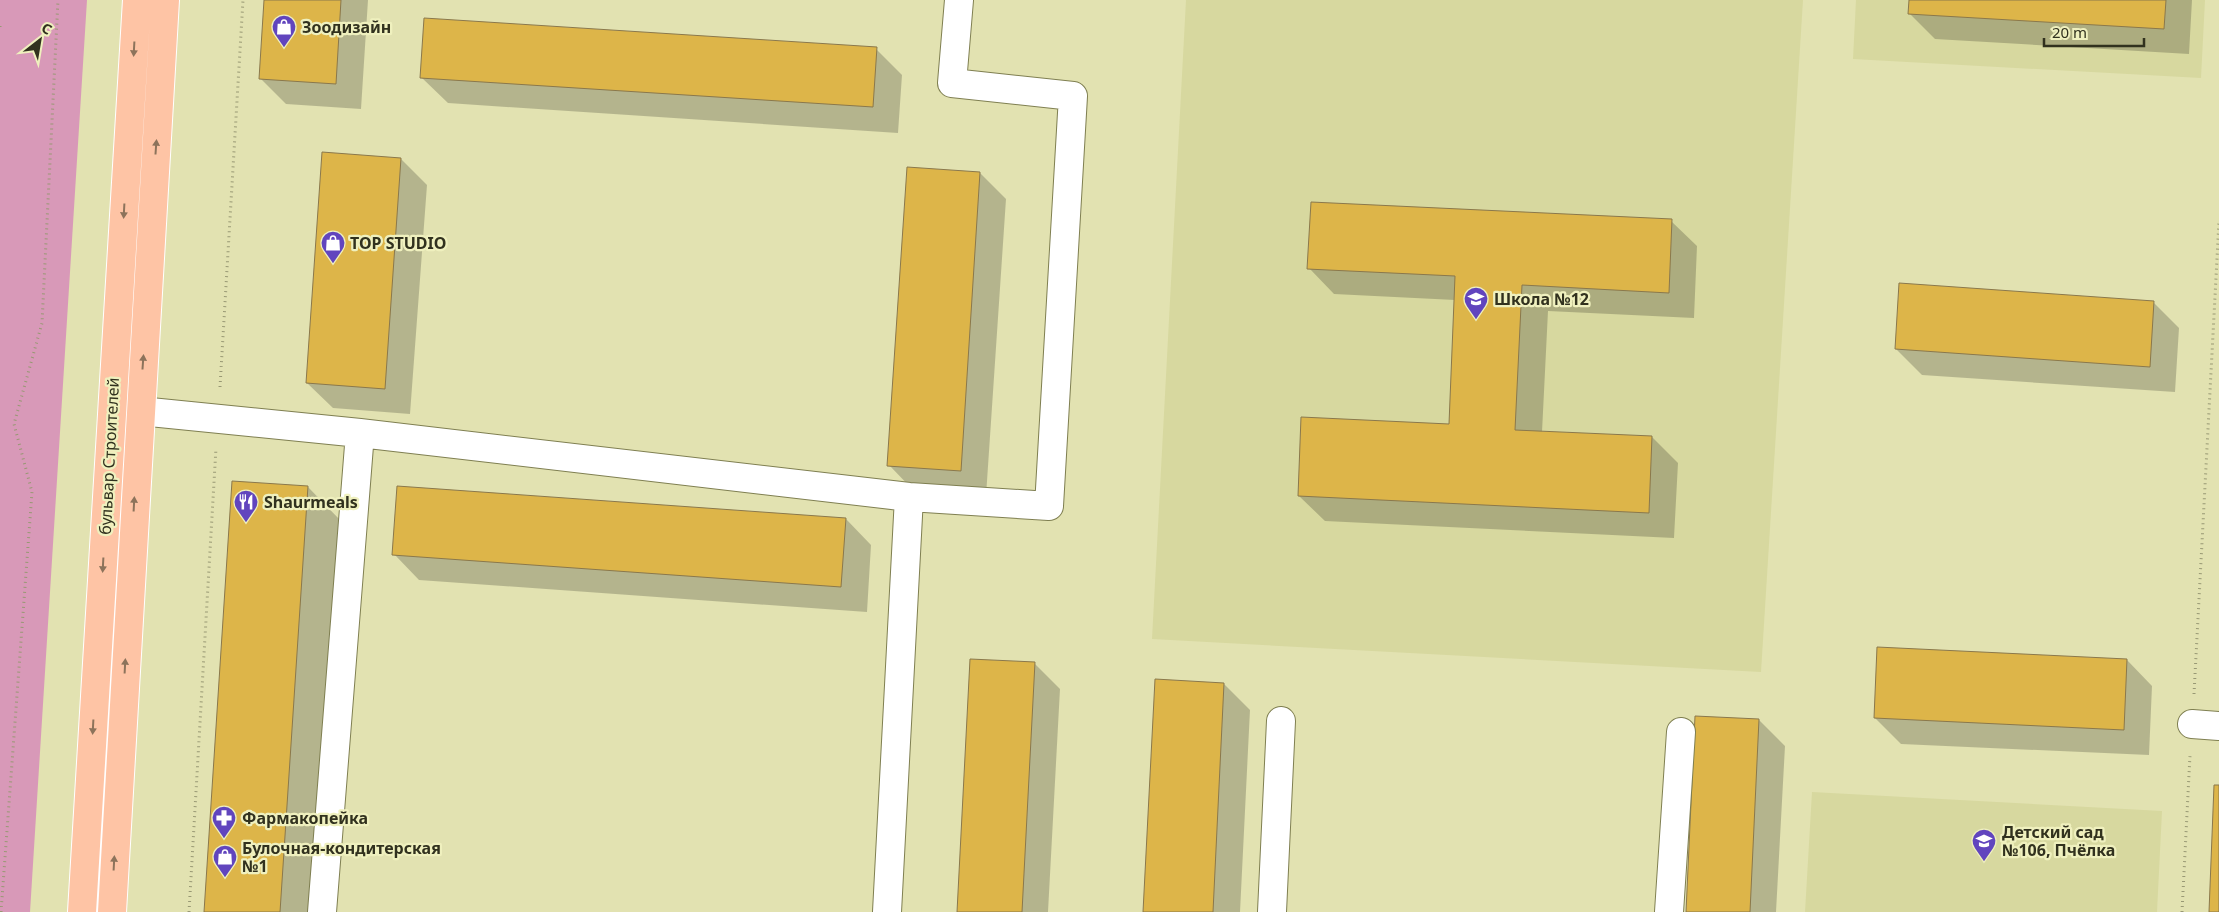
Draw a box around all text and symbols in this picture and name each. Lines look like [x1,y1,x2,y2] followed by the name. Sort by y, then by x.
[271,14,297,48] shop icon: Зоодизайн
[15,15,65,65] north arrow
[2044,15,2144,47] scale bar
[302,16,391,38] place label: Зоодизайн
[38,18,56,39] text: С
[2052,22,2087,42] text: 20 m
[130,41,138,57] one-way arrow
[152,139,160,155] one-way arrow
[120,203,128,219] one-way arrow
[320,230,346,264] shop icon: TOP STUDIO
[350,232,446,254] place label: TOP STUDIO
[1463,286,1489,320] school or university icon: Школа №12
[1494,288,1589,310] place label: Школа №12
[139,354,147,370] one-way arrow
[94,377,124,535] street label: бульвар Строителей
[233,489,259,523] restaurant icon: Shaurmeals
[264,491,358,513] place label: Shaurmeals
[131,496,139,512] one-way arrow
[98,557,106,573] one-way arrow
[122,658,130,674] one-way arrow
[88,720,96,736] one-way arrow
[211,805,237,839] pharmacy icon: Фармакопейка
[242,807,368,829] place label: Фармакопейка
[2002,821,2115,861] place label: Детский сад №106, Пчёлка
[1971,828,1997,862] school or university icon: Детский сад №106, Пчёлка
[242,837,441,877] place label: Булочная-кондитерская №1
[212,844,238,878] shop icon: Булочная-кондитерская №1
[111,855,119,871] one-way arrow

